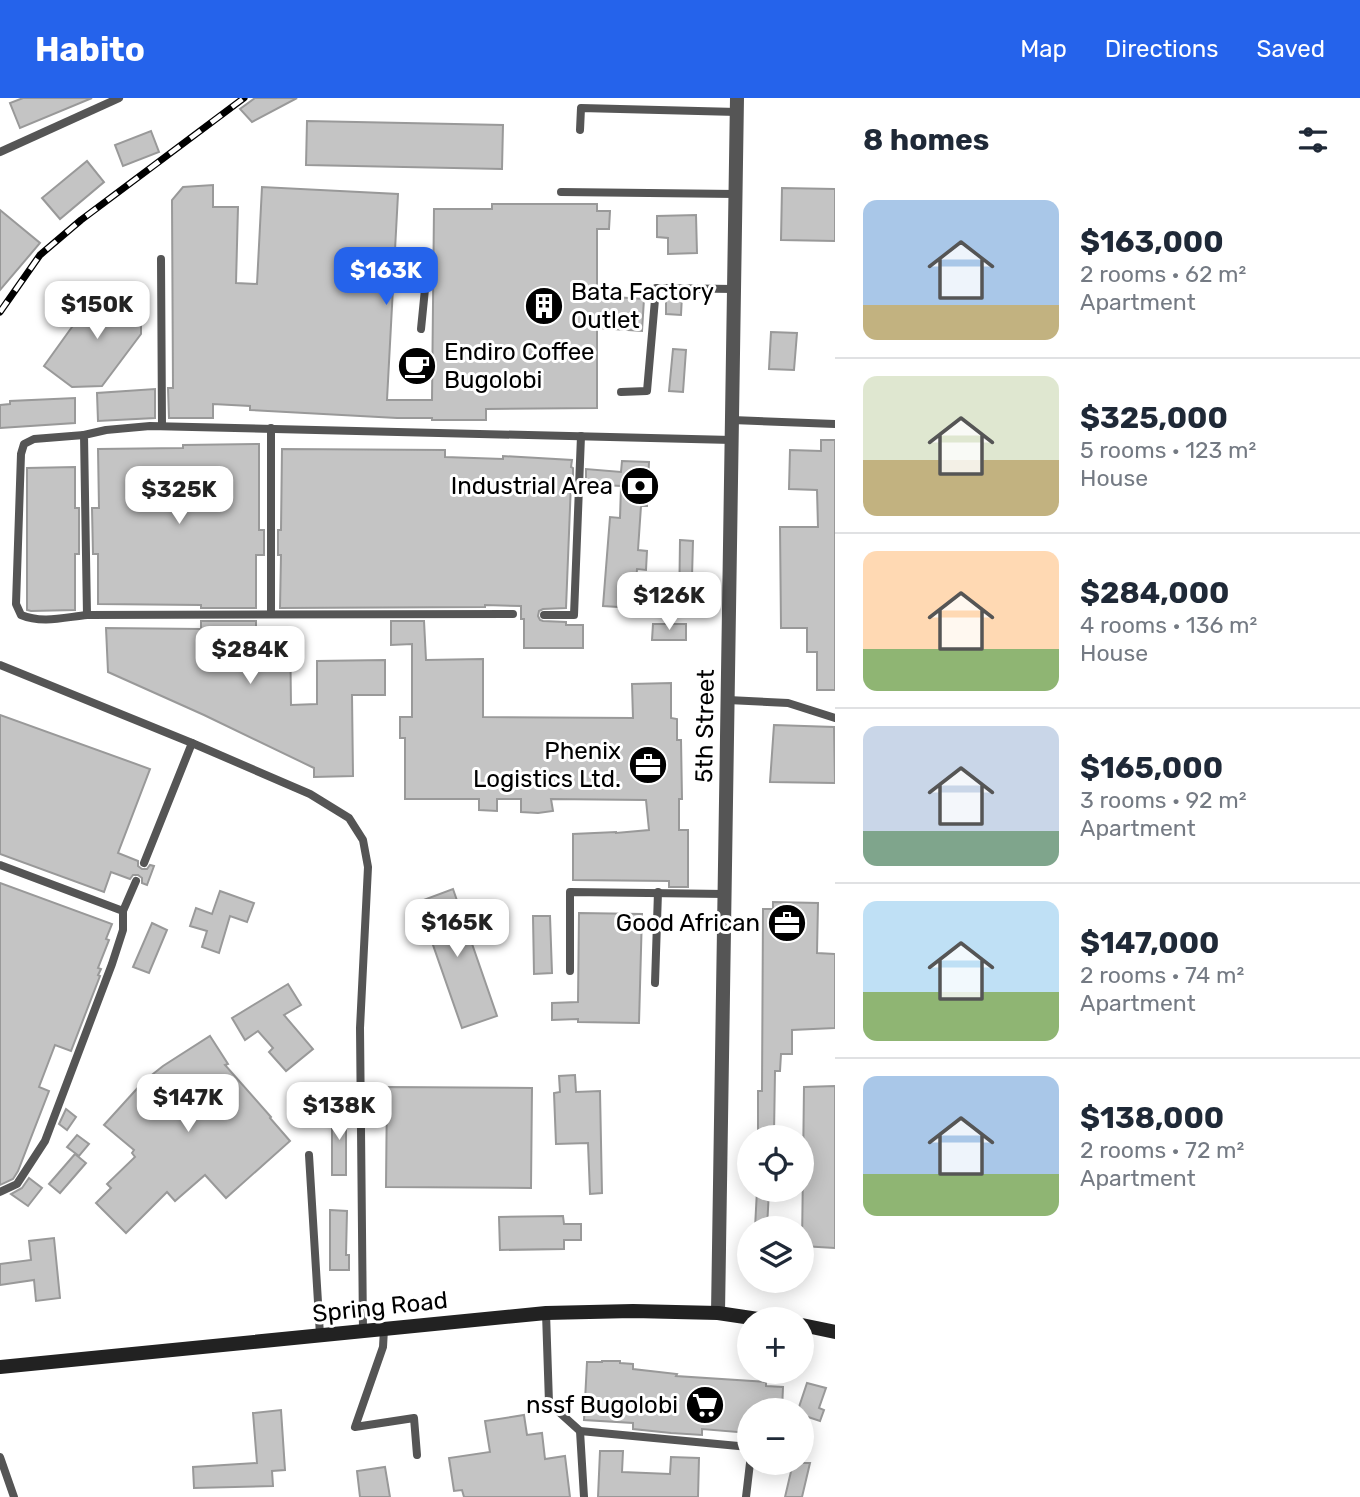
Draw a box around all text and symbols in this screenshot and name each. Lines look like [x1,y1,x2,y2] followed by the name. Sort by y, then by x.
[35,30,145,69] text: Habito
[1020,35,1067,63] text: Map
[1105,35,1218,63] text: Directions
[1256,35,1325,63] text: Saved
[1294,121,1332,159] icon: filters
[863,122,989,158] text: 8 homes
[1080,224,1224,260] text: $163,000
[919,228,1003,312] icon: home
[337,248,435,307] pin: $163K
[350,256,422,284] text: $163K
[1080,260,1246,288] text: 2 rooms · 62 m²
[571,278,714,334] place label: Bata Factory Outlet
[48,282,146,341] pin: $150K
[523,285,565,327] building icon: Bata Factory Outlet
[1080,288,1196,316] text: Apartment
[61,290,133,318] text: $150K
[444,338,595,394] place label: Endiro Coffee Bugolobi
[396,345,438,387] cafe icon: Endiro Coffee Bugolobi
[1080,400,1228,436] text: $325,000
[919,404,1003,488] icon: home
[1080,436,1256,464] text: 5 rooms · 123 m²
[1080,464,1148,492] text: House
[619,465,661,507] bank icon: Industrial Area
[130,466,228,526] pin: $325K
[451,472,613,500] place label: Industrial Area
[141,475,217,503] text: $325K
[620,573,718,632] pin: $126K
[1080,575,1229,611] text: $284,000
[919,579,1003,663] icon: home
[633,581,705,609] text: $126K
[1080,611,1257,639] text: 4 rooms · 136 m²
[201,626,299,686] pin: $284K
[212,635,288,663] text: $284K
[1080,639,1148,667] text: House
[690,669,720,783] street label: 5th Street
[473,737,621,793] place label: Phenix Logistics Ltd.
[627,744,669,786] office icon: Phenix Logistics Ltd.
[1080,750,1223,786] text: $165,000
[919,754,1003,838] icon: home
[1080,786,1246,814] text: 3 rooms · 92 m²
[1080,814,1196,842] text: Apartment
[408,900,506,959] pin: $165K
[766,902,808,944] office icon: Good African
[421,908,493,936] text: $165K
[616,909,760,937] place label: Good African
[1080,925,1220,961] text: $147,000
[919,929,1003,1013] icon: home
[1080,961,1244,989] text: 2 rooms · 74 m²
[1080,989,1196,1017] text: Apartment
[139,1074,237,1134] pin: $147K
[290,1082,388,1142] pin: $138K
[153,1083,223,1111] text: $147K
[303,1091,375,1119] text: $138K
[1080,1100,1224,1136] text: $138,000
[919,1104,1003,1188] icon: home
[737,1125,814,1475] map controls
[737,1125,814,1202] button: locate
[1080,1136,1244,1164] text: 2 rooms · 72 m²
[1080,1164,1196,1192] text: Apartment
[737,1216,814,1293] button: layers
[311,1286,449,1328] street label: Spring Road
[737,1307,814,1384] button: +
[684,1384,726,1426] supermarket icon: nssf Bugolobi
[526,1391,678,1419] place label: nssf Bugolobi
[737,1398,814,1475] button: −

